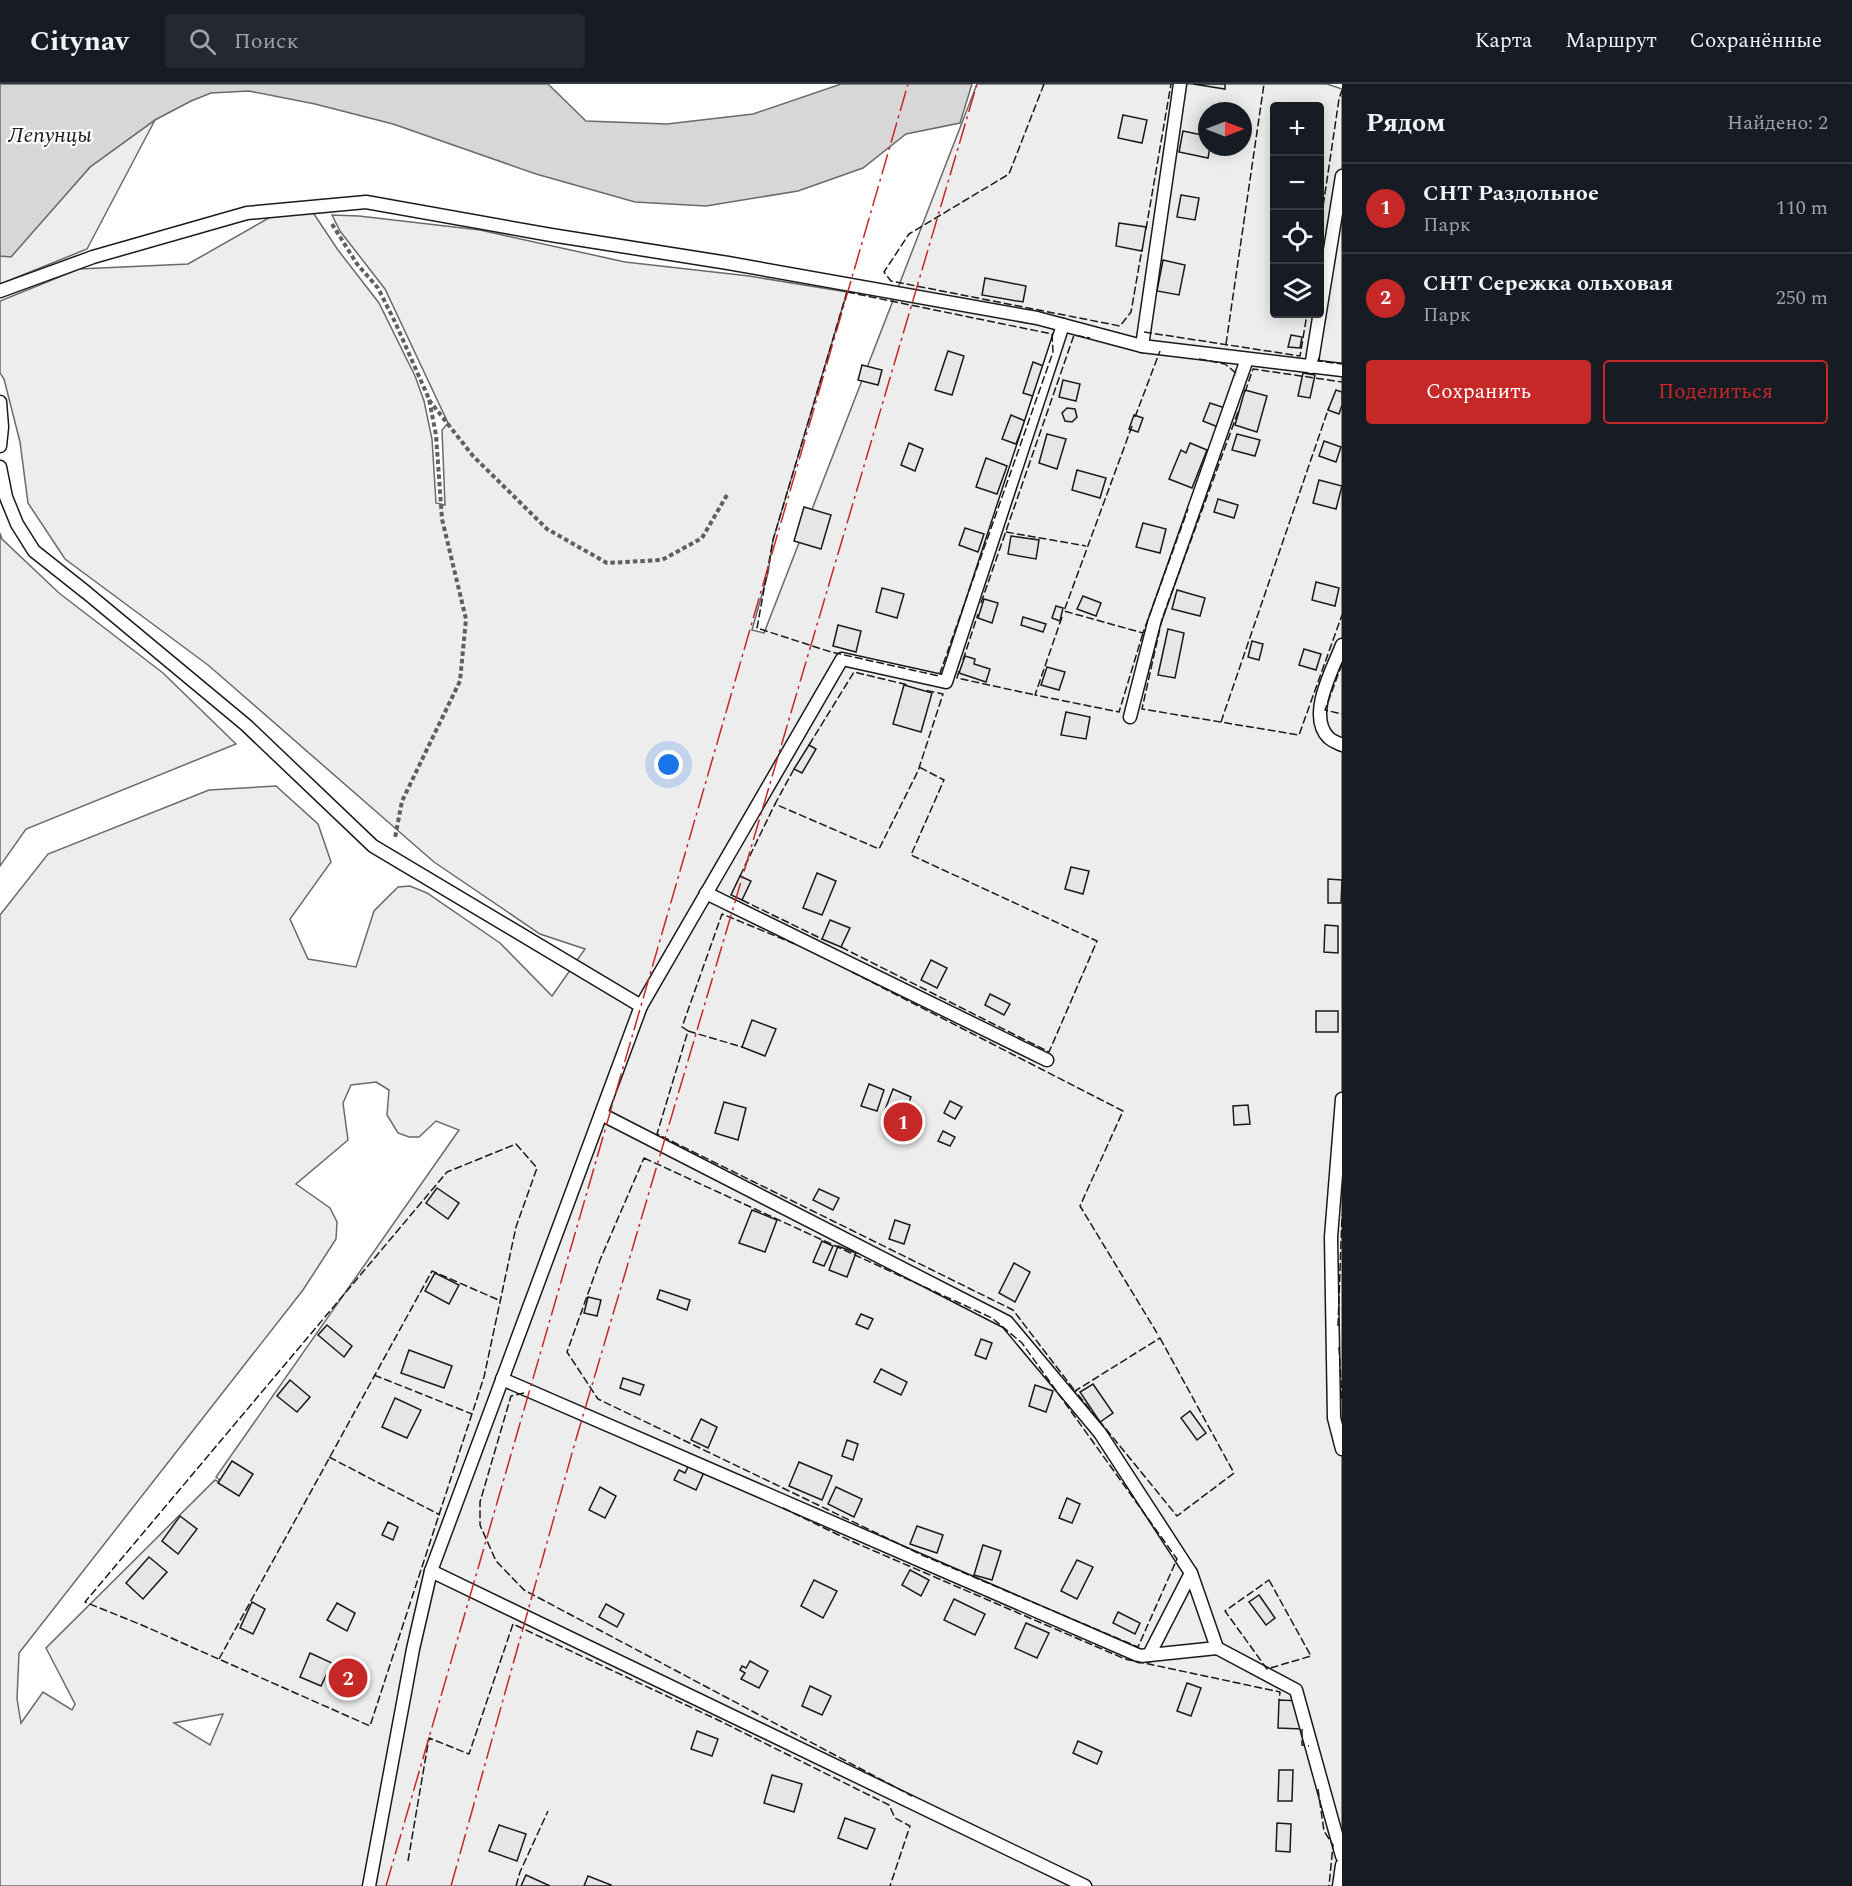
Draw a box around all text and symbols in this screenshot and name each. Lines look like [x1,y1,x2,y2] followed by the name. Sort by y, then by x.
[165,14,585,68] search box
[30,20,129,63] text: Citynav
[186,25,219,58] icon: search
[234,25,299,58] text: Поиск
[1475,25,1532,57] text: Карта
[1565,25,1657,57] text: Маршрут
[1690,25,1822,57] text: Сохранённые
[1198,102,1252,156] north arrow
[1270,102,1324,318] map controls
[1270,102,1324,156] button: +
[1366,103,1446,143] text: Рядом
[1727,108,1828,138] text: Найдено: 2
[7,119,92,152] water label: Лепунцы
[1270,156,1324,210] button: −
[1423,177,1599,210] text: СНТ Раздольное
[1380,193,1391,223] text: 1
[1776,193,1828,223] text: 110 m
[1270,210,1324,264] button: locate
[1423,210,1471,240] text: Парк
[1270,264,1324,318] button: layers
[1423,267,1673,300] text: СНТ Сережка ольховая
[1380,283,1391,313] text: 2
[1776,283,1828,313] text: 250 m
[1423,300,1471,330] text: Парк
[1366,360,1591,424] button: Сохранить
[1603,360,1828,424] button: Поделиться
[654,750,683,779] your location
[884,1100,922,1144] pin: 1
[328,1656,368,1700] pin: 2

